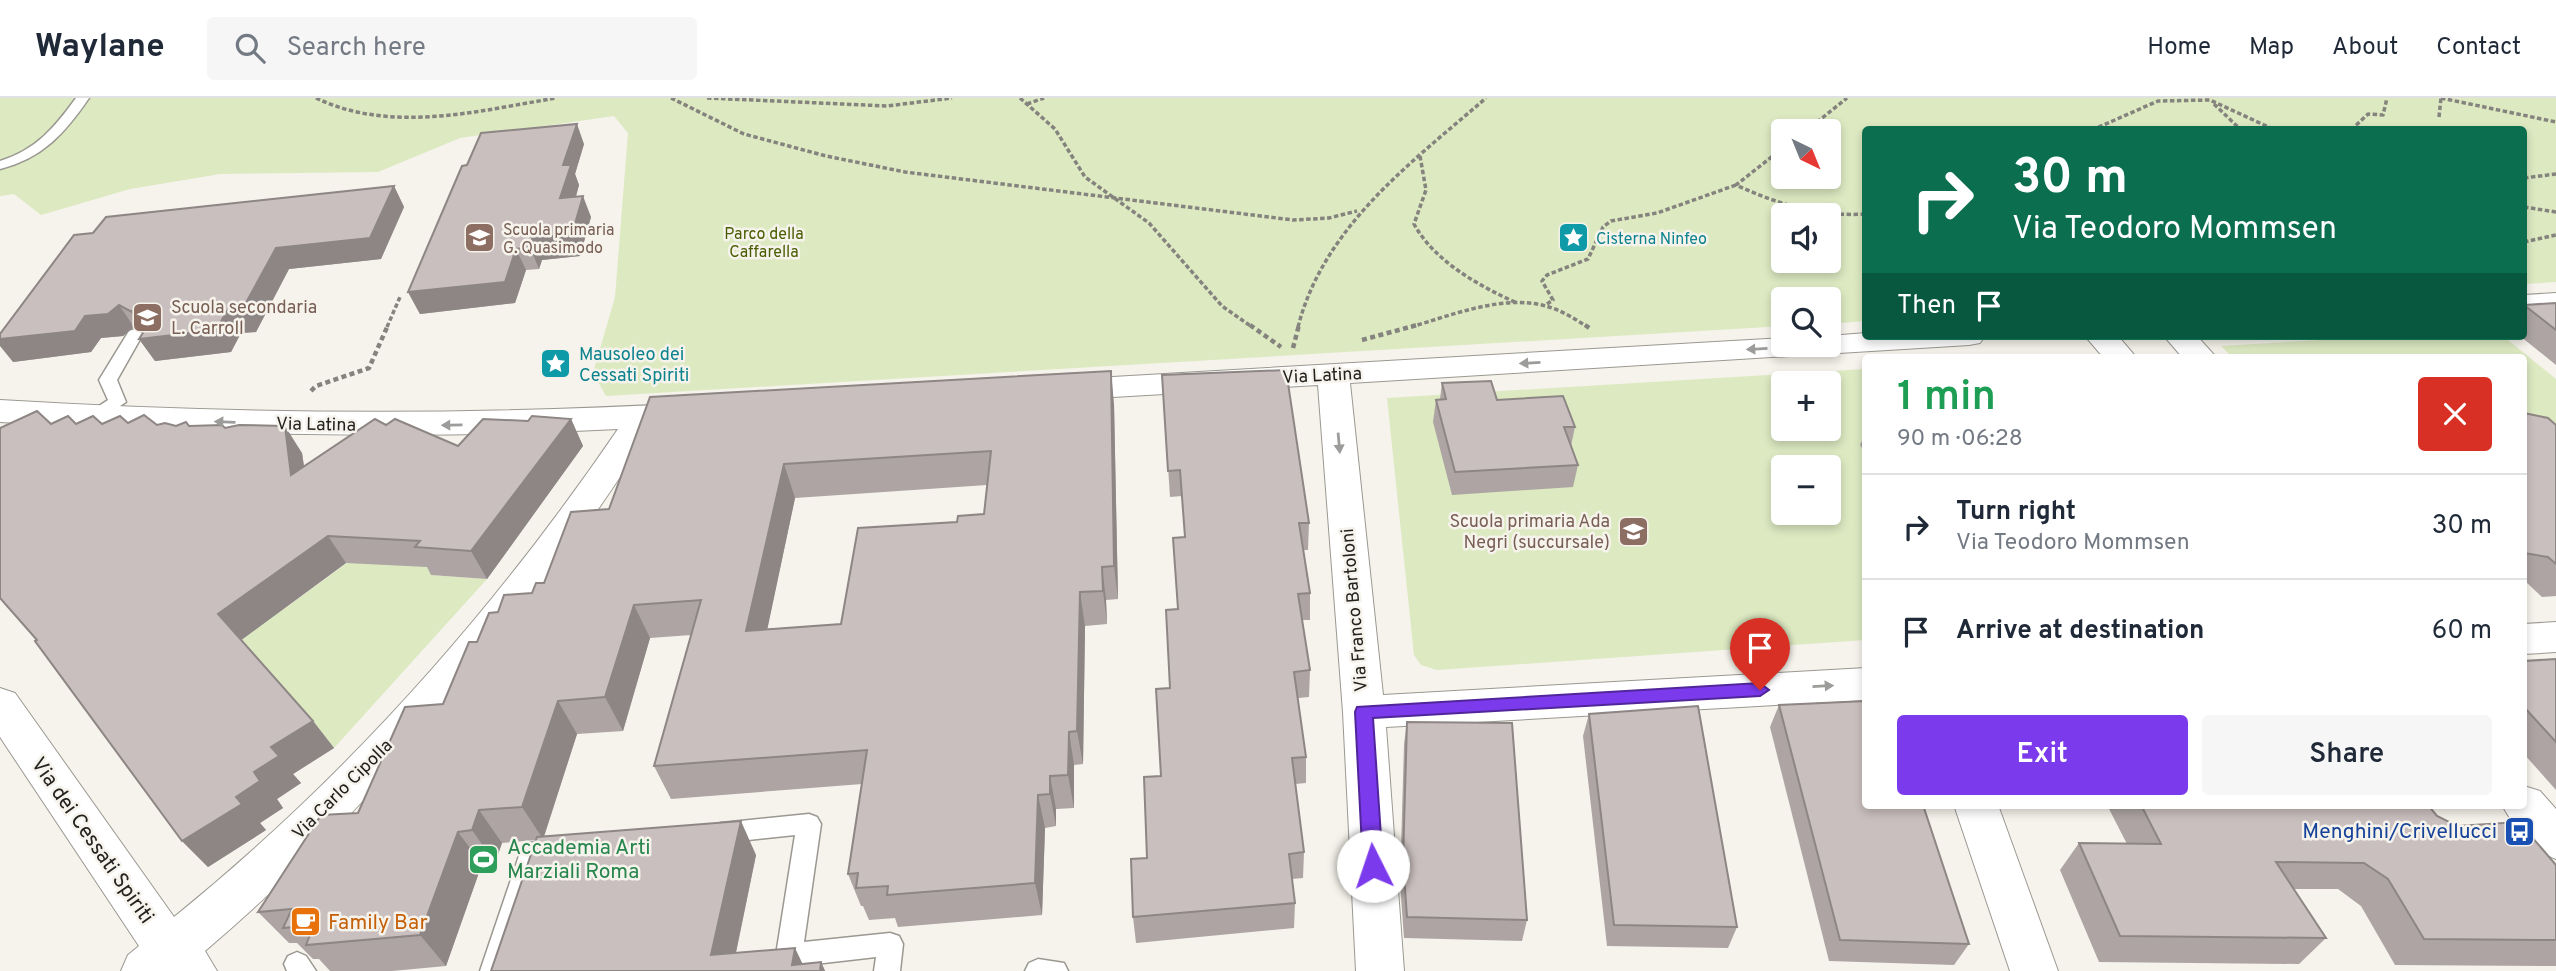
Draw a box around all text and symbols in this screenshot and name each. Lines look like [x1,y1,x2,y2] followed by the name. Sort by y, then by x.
[207,17,697,80] search box
[35,27,165,69] text: Waylane
[231,29,269,67] icon: search
[287,32,426,65] text: Search here
[2147,33,2211,63] text: Home
[2249,33,2294,63] text: Map
[2332,33,2398,63] text: About
[2436,33,2521,63] text: Contact
[1771,119,1841,189] north arrow
[1771,119,1841,525] map controls
[2012,149,2128,211] text: 30 m
[1897,154,1988,245] icon: right
[1771,203,1841,273] button: sound
[2012,210,2337,250] text: Via Teodoro Mommsen
[463,221,497,255] school or university icon: Scuola primaria G. Quasimodo
[503,221,614,259] place label: Scuola primaria G. Quasimodo
[1556,221,1590,255] place icon: Cisterna Ninfeo
[724,225,804,263] park label: Parco della Caffarella
[1596,230,1707,250] place label: Cisterna Ninfeo
[1771,287,1841,357] button: search
[1970,287,2008,325] icon: arrive
[1897,290,1956,323] text: Then
[171,297,317,341] place label: Scuola secondaria L. Carroll
[131,300,165,334] school or university icon: Scuola secondaria L. Carroll
[579,344,689,388] place label: Mausoleo dei Cessati Spiriti
[1746,344,1768,355] one-way arrow
[539,347,573,381] place icon: Mausoleo dei Cessati Spiriti
[1519,358,1541,369] one-way arrow
[1282,363,1363,390] street label: Via Latina
[1771,371,1841,441] button: +
[1897,372,1996,425] text: 1 min
[2418,377,2492,451] button: close
[276,413,356,438] street label: Via Latina
[213,416,235,427] one-way arrow
[441,419,463,430] one-way arrow
[1897,425,2023,454] text: 90 m · 06:28
[1334,432,1345,454] one-way arrow
[1771,455,1841,525] button: −
[1956,496,2076,529] text: Turn right
[1897,508,1935,546] icon: right
[2432,510,2492,543] text: 30 m
[1450,511,1610,555] place label: Scuola primaria Ada Negri (succursale)
[1616,514,1650,548] school or university icon: Scuola primaria Ada Negri (succursale)
[1337,527,1374,693] street label: Via Franco Bartoloni
[1956,529,2190,558] text: Via Teodoro Mommsen
[1897,613,1935,651] icon: arrive
[1956,615,2204,648] text: Arrive at destination
[2432,615,2492,648] text: 60 m
[1730,618,1790,690] pin
[1741,629,1779,667] icon: arrive
[1812,680,1834,691] one-way arrow
[1897,715,2188,795] button: Exit
[2202,715,2492,795] button: Share
[288,735,398,845] street label: Via Carlo Cipolla
[24,752,159,929] street label: Via dei Cessati Spiriti
[2503,814,2537,848] bus stop icon: Menghini/Crivellucci
[2302,819,2497,846] place label: Menghini/Crivellucci
[1336,829,1410,903] position arrow
[507,835,651,886] place label: Accademia Arti Marziali Roma
[467,842,501,876] sports icon: Accademia Arti Marziali Roma
[288,905,322,939] cafe icon: Family Bar
[328,910,428,937] place label: Family Bar

